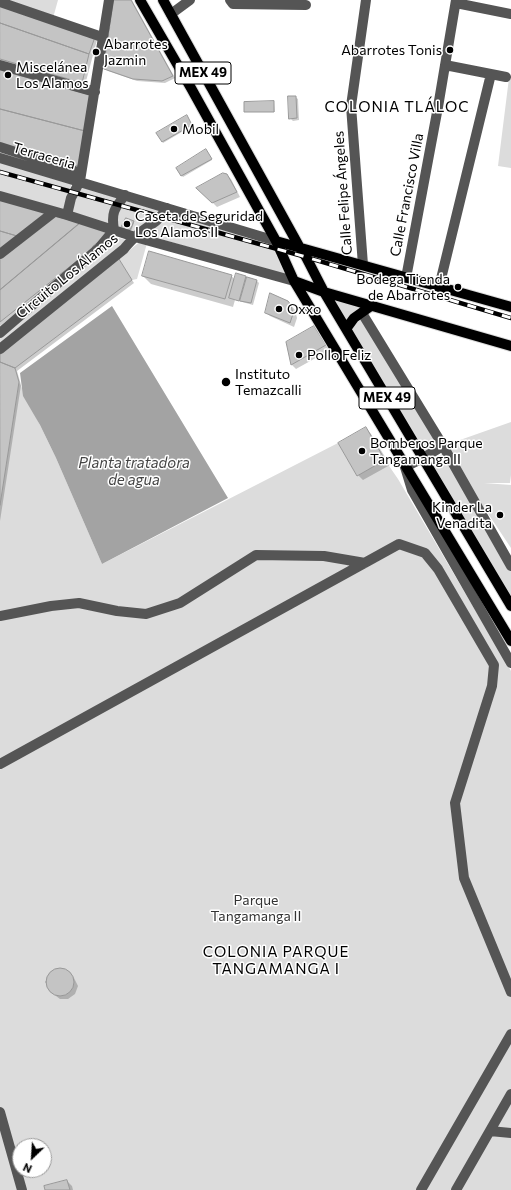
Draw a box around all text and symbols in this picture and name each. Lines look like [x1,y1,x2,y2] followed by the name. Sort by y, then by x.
[104,36,168,68] place label: Abarrotes Jazmin
[341,42,442,58] place label: Abarrotes Tonis
[445,45,455,55] marker: Abarrotes Tonis
[91,47,101,57] marker: Abarrotes Jazmin
[16,59,89,92] place label: Miscelánea Los Alamos
[175,62,231,84] road number: MEX 49
[3,70,13,80] marker: Miscelánea Los Alamos
[324,98,470,116] district label: COLONIA TLÁLOC
[182,121,219,137] place label: Mobil
[169,124,179,134] marker: Mobil
[330,130,356,256] street label: Calle Felipe Ángeles
[387,132,427,258] street label: Calle Francisco Villa
[11,139,77,173] street label: Terraceria
[135,208,263,240] place label: Caseta de Seguridad Los Alamos II
[122,219,132,229] marker: Caseta de Seguridad Los Alamos II
[13,230,121,322] street label: Circuito Los Álamos
[356,271,450,304] place label: Bodega Tienda de Abarrotes
[453,282,463,292] marker: Bodega Tienda de Abarrotes
[287,301,321,317] place label: Oxxo
[274,304,284,314] marker: Oxxo
[307,347,371,363] place label: Pollo Feliz
[294,350,304,360] marker: Pollo Feliz
[235,366,302,398] place label: Instituto Temazcalli
[220,376,232,388] marker: Instituto Temazcalli
[359,387,415,409] road number: MEX 49
[370,435,483,468] place label: Bomberos Parque Tangamanga II
[357,446,367,456] marker: Bomberos Parque Tangamanga II
[78,454,190,489] water label: Planta tratadora de agua
[432,499,492,532] place label: Kinder La Venadita
[495,510,505,520] marker: Kinder La Venadita
[211,892,301,924] park label: Parque Tangamanga II
[203,943,349,978] district label: COLONIA PARQUE TANGAMANGA I
[12,1138,52,1178] north arrow
[21,1161,34,1176] text: N

